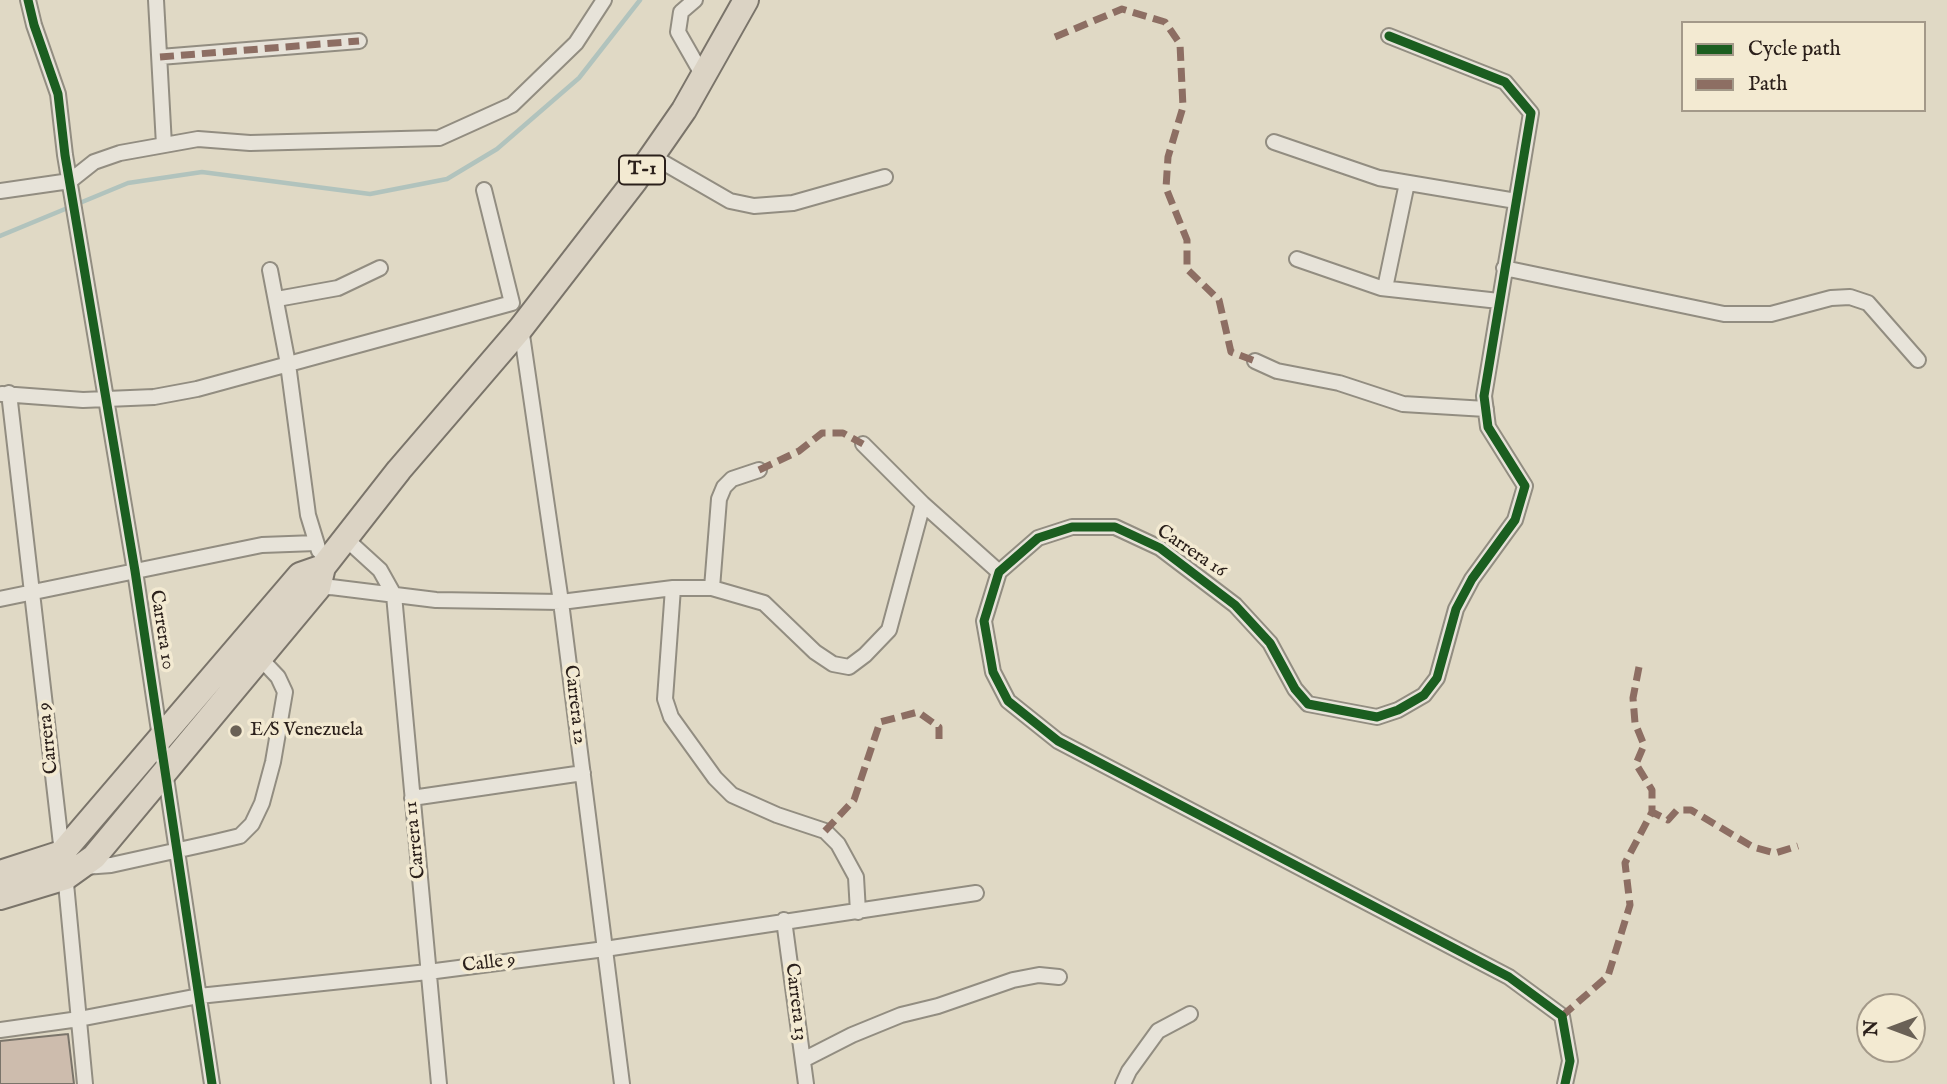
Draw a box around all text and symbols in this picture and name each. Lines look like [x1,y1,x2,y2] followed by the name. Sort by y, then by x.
[1681,21,1926,112] legend
[1748,36,1841,63] text: Cycle path
[1748,71,1787,98] text: Path
[619,155,665,184] road number: T-1
[1152,520,1230,584] street label: Carrera 16
[143,589,179,671] street label: Carrera 10
[558,664,590,746] street label: Carrera 12
[34,701,64,775] street label: Carrera 9
[250,720,363,742] place label: E/S Venezuela
[228,723,244,739] marker: E/S Venezuela
[401,800,431,880] street label: Carrera 11
[461,949,517,979] street label: Calle 9
[779,962,811,1042] street label: Carrera 13
[1856,993,1926,1063] north arrow
[1860,1020,1884,1036] text: N

